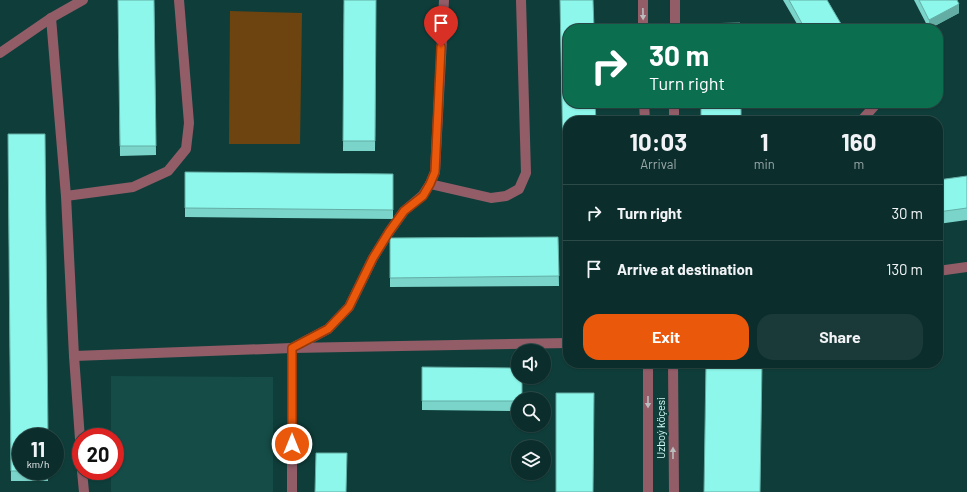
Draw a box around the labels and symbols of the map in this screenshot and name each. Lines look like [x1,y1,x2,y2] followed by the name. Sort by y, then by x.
[424,6,458,47] pin
[640,8,646,21] one-way arrow
[645,396,651,409] one-way arrow
[654,397,667,459] street label: Uzboý köçesi
[271,423,313,465] position arrow
[72,428,124,480] speed limit sign: 20
[670,446,676,459] one-way arrow

